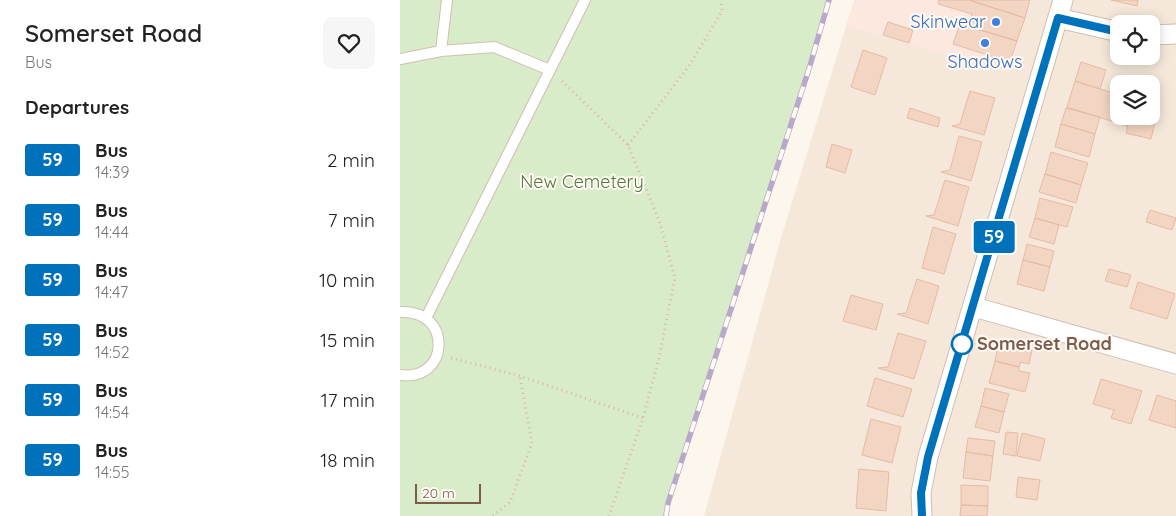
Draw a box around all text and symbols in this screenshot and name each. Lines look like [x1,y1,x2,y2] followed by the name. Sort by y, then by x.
[910,10,986,33] place label: Skinwear
[1110,15,1160,125] map controls
[1110,15,1160,65] button: locate
[990,16,1002,28] marker: Skinwear
[323,17,375,69] button: heart
[25,18,202,48] text: Somerset Road
[979,37,991,49] marker: Shadows
[948,50,1022,73] place label: Shadows
[25,52,52,72] text: Bus
[1110,75,1160,125] button: layers
[25,95,129,119] text: Departures
[95,138,128,162] text: Bus
[42,148,63,171] text: 59
[327,148,375,172] text: 2 min
[95,162,129,182] text: 14:39
[520,170,644,193] park label: New Cemetery
[95,198,128,222] text: Bus
[42,208,63,231] text: 59
[328,208,375,232] text: 7 min
[972,221,1016,253] line badge: 59
[95,222,129,242] text: 14:44
[984,225,1004,248] text: 59
[95,258,128,282] text: Bus
[42,268,63,291] text: 59
[319,268,375,292] text: 10 min
[95,282,128,302] text: 14:47
[95,318,128,342] text: Bus
[42,328,63,351] text: 59
[320,328,375,352] text: 15 min
[977,332,1112,355] place label: Somerset Road
[951,333,973,355] marker: Somerset Road
[95,342,130,362] text: 14:52
[95,378,128,402] text: Bus
[42,388,63,411] text: 59
[321,388,375,412] text: 17 min
[95,402,129,422] text: 14:54
[95,438,128,462] text: Bus
[42,448,63,471] text: 59
[320,448,375,472] text: 18 min
[95,462,130,482] text: 14:55
[415,481,481,504] scale bar
[422,484,455,502] text: 20 m

